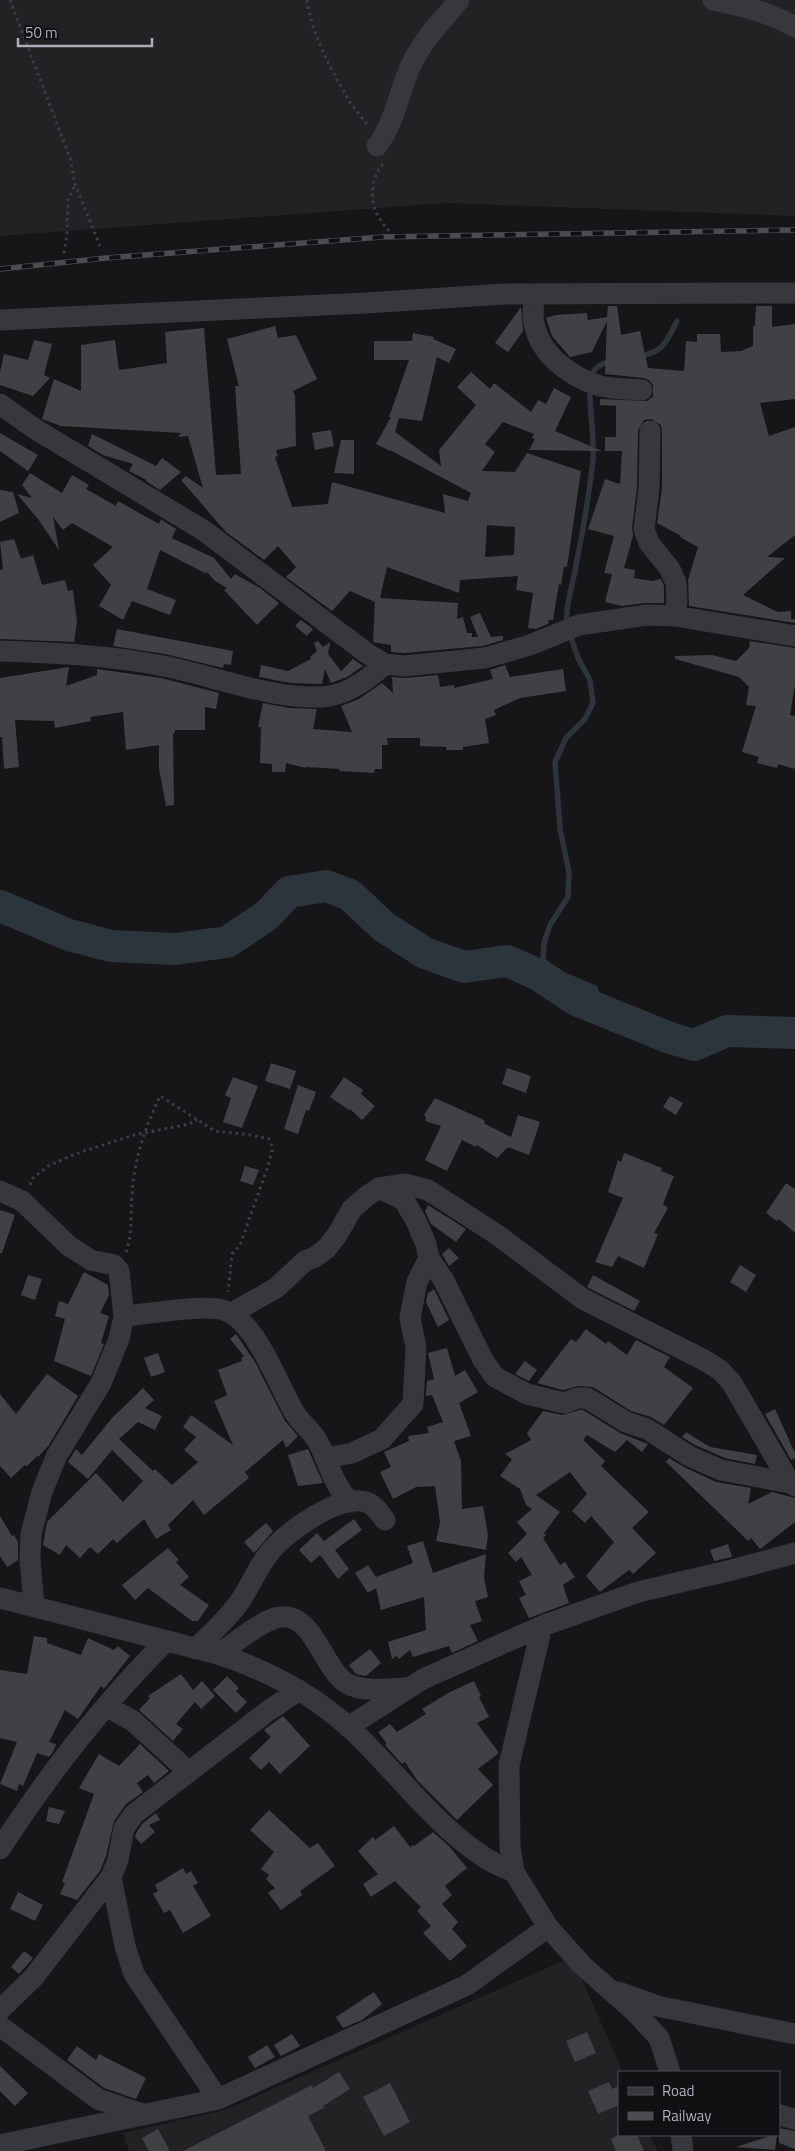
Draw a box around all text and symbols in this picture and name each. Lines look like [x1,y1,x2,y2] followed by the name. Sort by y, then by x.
[18,15,151,47] scale bar
[25,21,58,44] text: 50 m
[618,2071,780,2136] legend
[662,2079,694,2102] text: Road
[662,2104,712,2127] text: Railway

